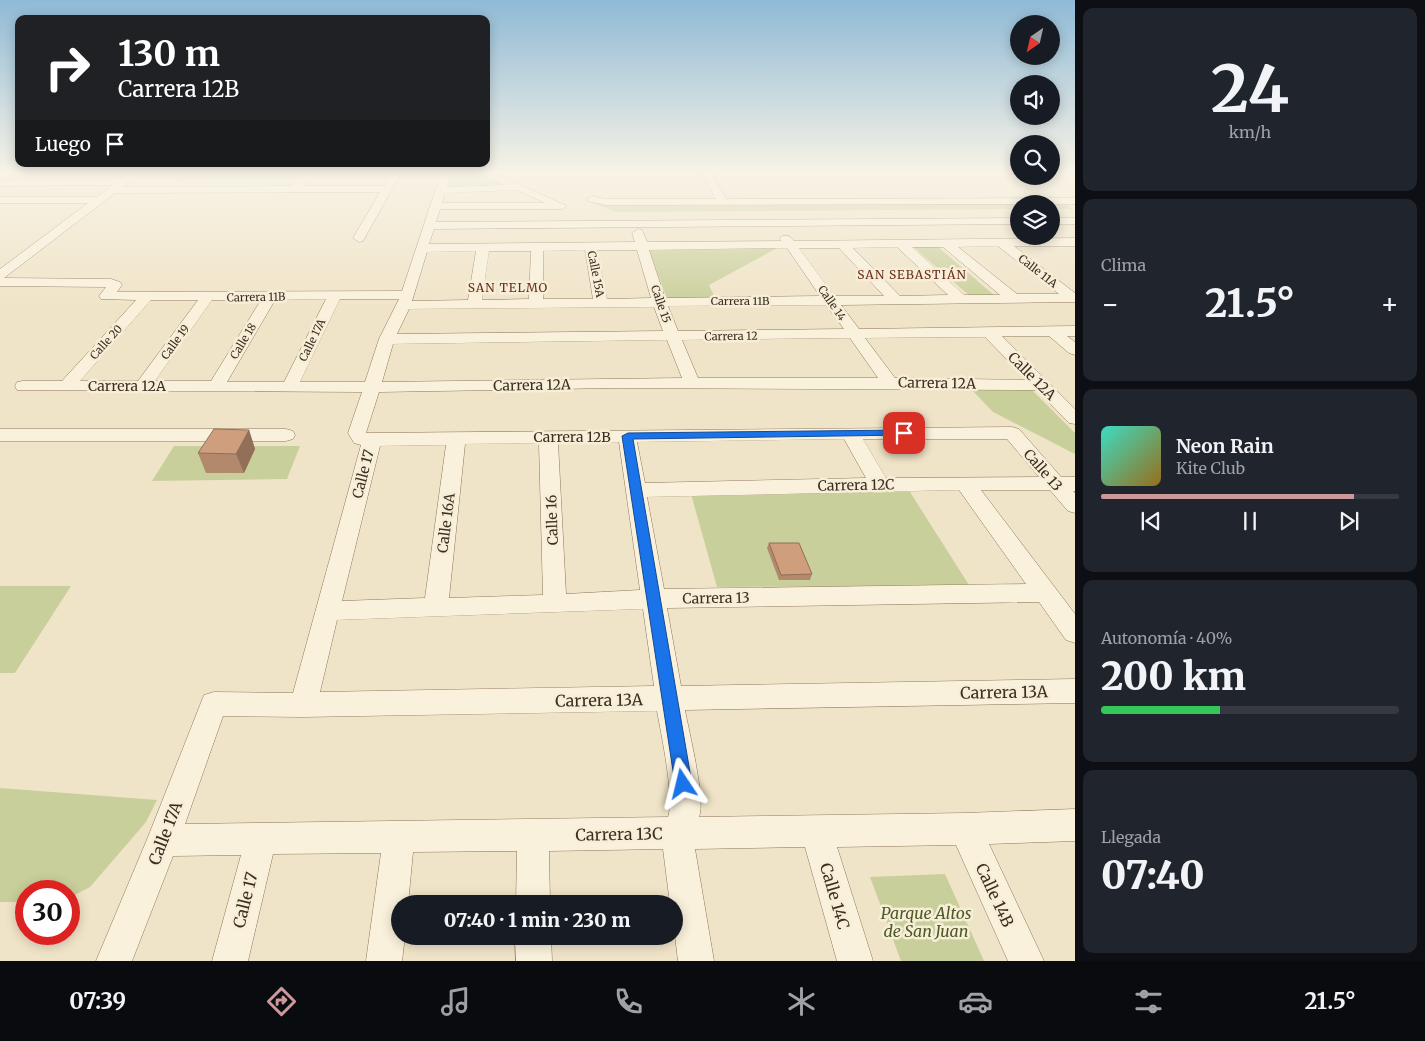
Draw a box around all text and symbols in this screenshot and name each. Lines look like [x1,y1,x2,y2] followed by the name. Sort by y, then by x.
[1010,15,1060,65] north arrow
[1010,15,1060,245] map controls
[118,32,220,76] text: 130 m
[35,35,100,100] icon: right
[1211,48,1289,130] text: 24
[118,75,239,103] text: Carrera 12B
[1010,75,1060,125] button: sound
[1229,122,1271,142] text: km/h
[101,130,129,158] icon: arrive
[35,132,91,156] text: Luego
[1010,135,1060,185] button: search
[1010,195,1060,245] button: layers
[585,250,607,299] street label: Calle 15A
[1016,251,1061,291] street label: Calle 11A
[1101,255,1146,275] text: Clima
[857,267,967,282] district label: SAN SEBASTIÁN
[468,280,548,295] district label: SAN TELMO
[1205,280,1295,327] text: 21.5°
[648,283,674,325] street label: Calle 15
[815,283,849,323] street label: Calle 14
[1101,286,1120,322] text: −
[1380,286,1399,322] text: +
[227,289,286,305] street label: Carrera 11B
[711,294,770,308] street label: Carrera 11B
[296,316,328,364] street label: Calle 17A
[227,320,259,362] street label: Calle 18
[87,322,125,362] street label: Calle 20
[158,322,192,362] street label: Calle 19
[704,329,758,343] street label: Carrera 12
[1004,348,1060,404] street label: Calle 12A
[898,373,976,393] street label: Carrera 12A
[493,375,571,395] street label: Carrera 12A
[88,377,166,395] street label: Carrera 12A
[883,412,925,454] pin
[890,419,918,447] icon: arrive
[533,428,611,446] street label: Carrera 12B
[1176,434,1274,458] text: Neon Rain
[1020,445,1066,495] street label: Calle 13
[348,448,378,500] street label: Calle 17
[1176,458,1245,478] text: Kite Club
[817,475,895,495] street label: Carrera 12C
[433,492,459,554] street label: Calle 16A
[542,495,562,545] street label: Calle 16
[1137,507,1165,535] icon: previous
[1236,507,1264,535] icon: pause
[1335,507,1363,535] icon: next
[682,588,750,608] street label: Carrera 13
[1101,628,1232,648] text: Autonomía · 40%
[1101,653,1246,700] text: 200 km
[960,681,1049,703] street label: Carrera 13A
[555,689,644,711] street label: Carrera 13A
[656,757,708,809] position arrow
[144,798,186,868] street label: Calle 17A
[575,823,663,845] street label: Carrera 13C
[1101,827,1161,847] text: Llegada
[1101,852,1205,899] text: 07:40
[972,860,1019,930] street label: Calle 14B
[816,861,854,931] street label: Calle 14C
[228,870,262,930] street label: Calle 17
[15,880,80,945] speed limit sign: 30
[881,903,972,941] park label: Parque Altos de San Juan
[444,908,630,932] text: 07:40 · 1 min · 230 m
[264,984,299,1019] icon: directions
[438,984,473,1019] icon: music
[611,984,646,1019] icon: phone
[784,984,819,1019] icon: climate
[958,984,993,1019] icon: car
[1131,984,1166,1019] icon: filters
[69,987,126,1015] text: 07:39
[1304,987,1356,1015] text: 21.5°

